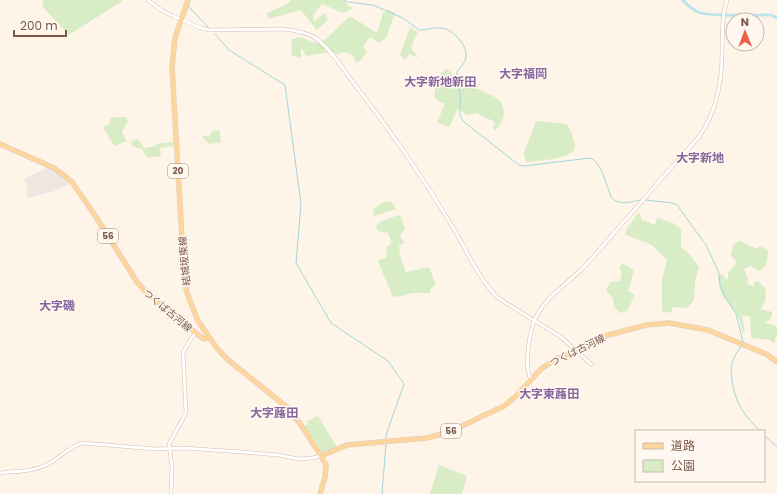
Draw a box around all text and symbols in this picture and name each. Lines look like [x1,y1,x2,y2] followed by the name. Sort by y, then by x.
[14,12,66,38] scale bar
[725,12,765,52] north arrow
[741,14,749,30] text: N
[20,17,58,34] text: 200 m
[499,65,547,82] district label: 大字福岡
[404,73,476,90] district label: 大字新地新田
[676,149,724,166] district label: 大字新地
[168,164,188,178] road number: 20
[98,229,118,243] road number: 56
[175,235,194,287] street label: 結城坂東線
[140,285,195,335] street label: つくば古河線
[39,297,75,314] district label: 大字磯
[547,331,607,370] street label: つくば古河線
[519,385,579,402] district label: 大字東蕗田
[250,404,298,421] district label: 大字蕗田
[441,424,461,438] road number: 56
[635,430,765,482] legend
[671,437,695,454] text: 道路
[671,457,695,474] text: 公園

